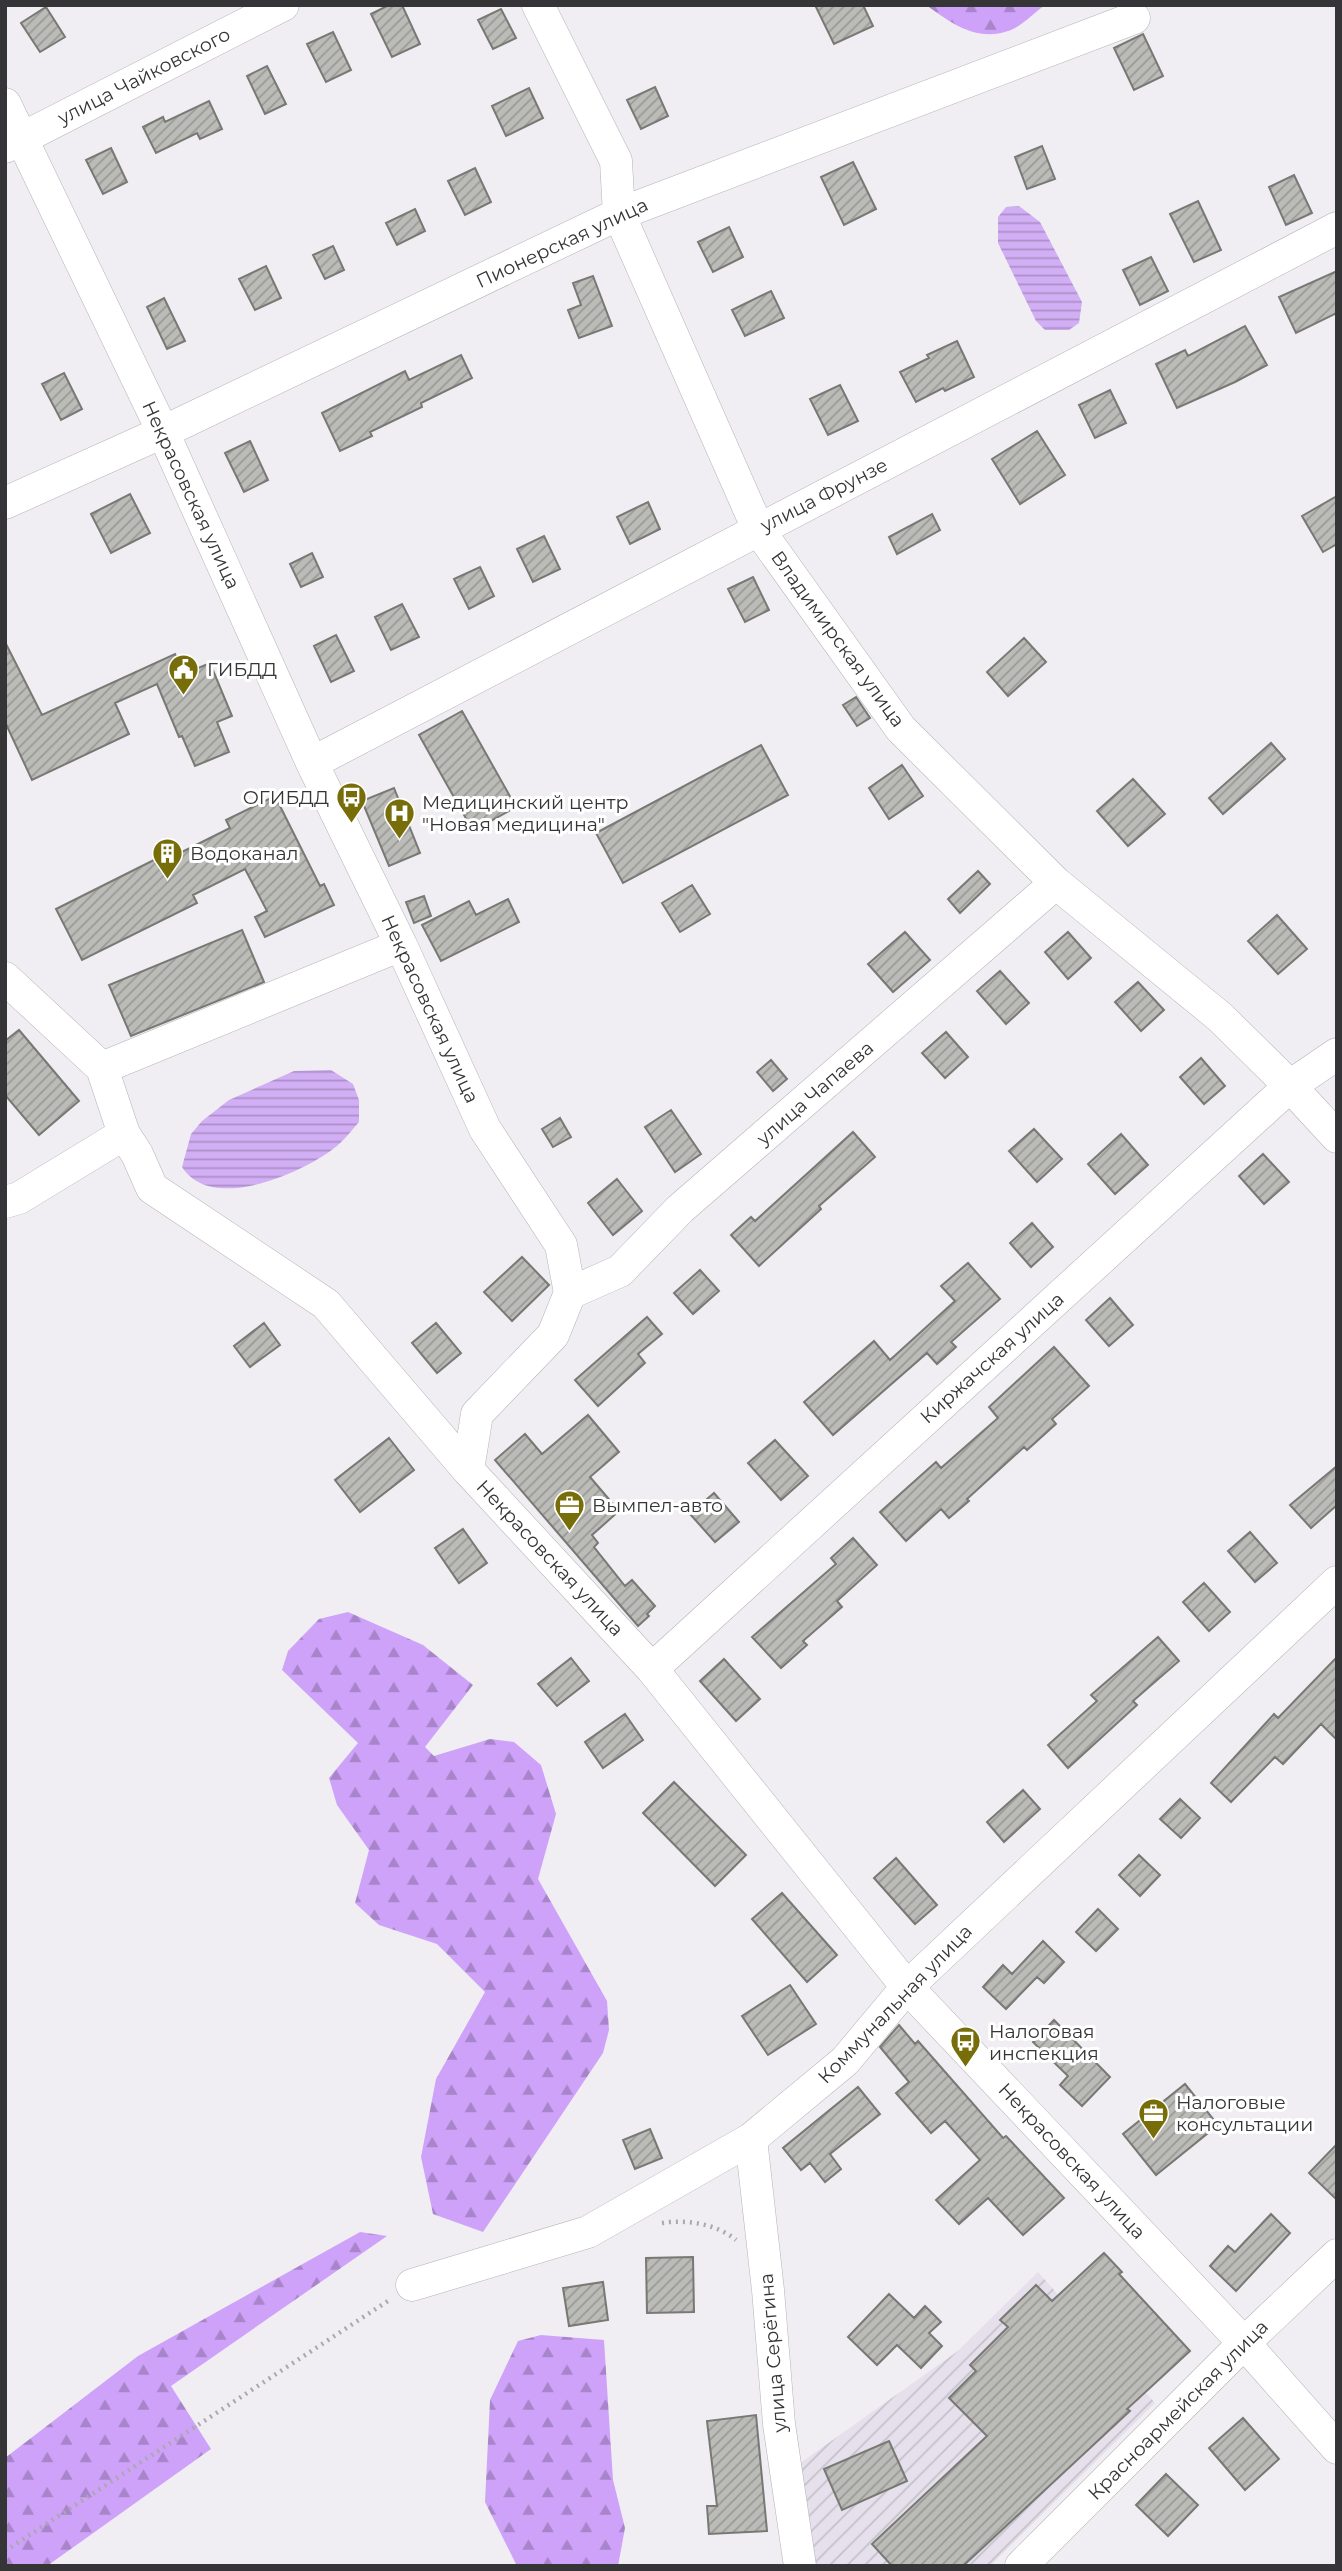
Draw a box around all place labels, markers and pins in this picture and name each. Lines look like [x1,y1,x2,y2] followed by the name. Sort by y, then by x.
[167,652,201,696] public building icon: ГИБДД
[207,658,277,681] place label: ГИБДД
[335,780,369,824] bus stop icon: ОГИБДД
[243,786,329,809] place label: ОГИБДД
[422,791,629,836] place label: Медицинский центр "Новая медицина"
[382,796,416,840] hospital icon: Медицинский центр "Новая медицина"
[150,836,184,880] building icon: Водоканал
[190,842,299,865] place label: Водоканал
[552,1488,586,1532] office icon: Вымпел-авто
[592,1494,723,1517] place label: Вымпел-авто
[989,2020,1099,2065] place label: Налоговая инспекция
[949,2025,983,2069] bus stop icon: Налоговая инспекция
[1176,2091,1313,2136] place label: Налоговые консультации
[1136,2096,1170,2140] office icon: Налоговые консультации

